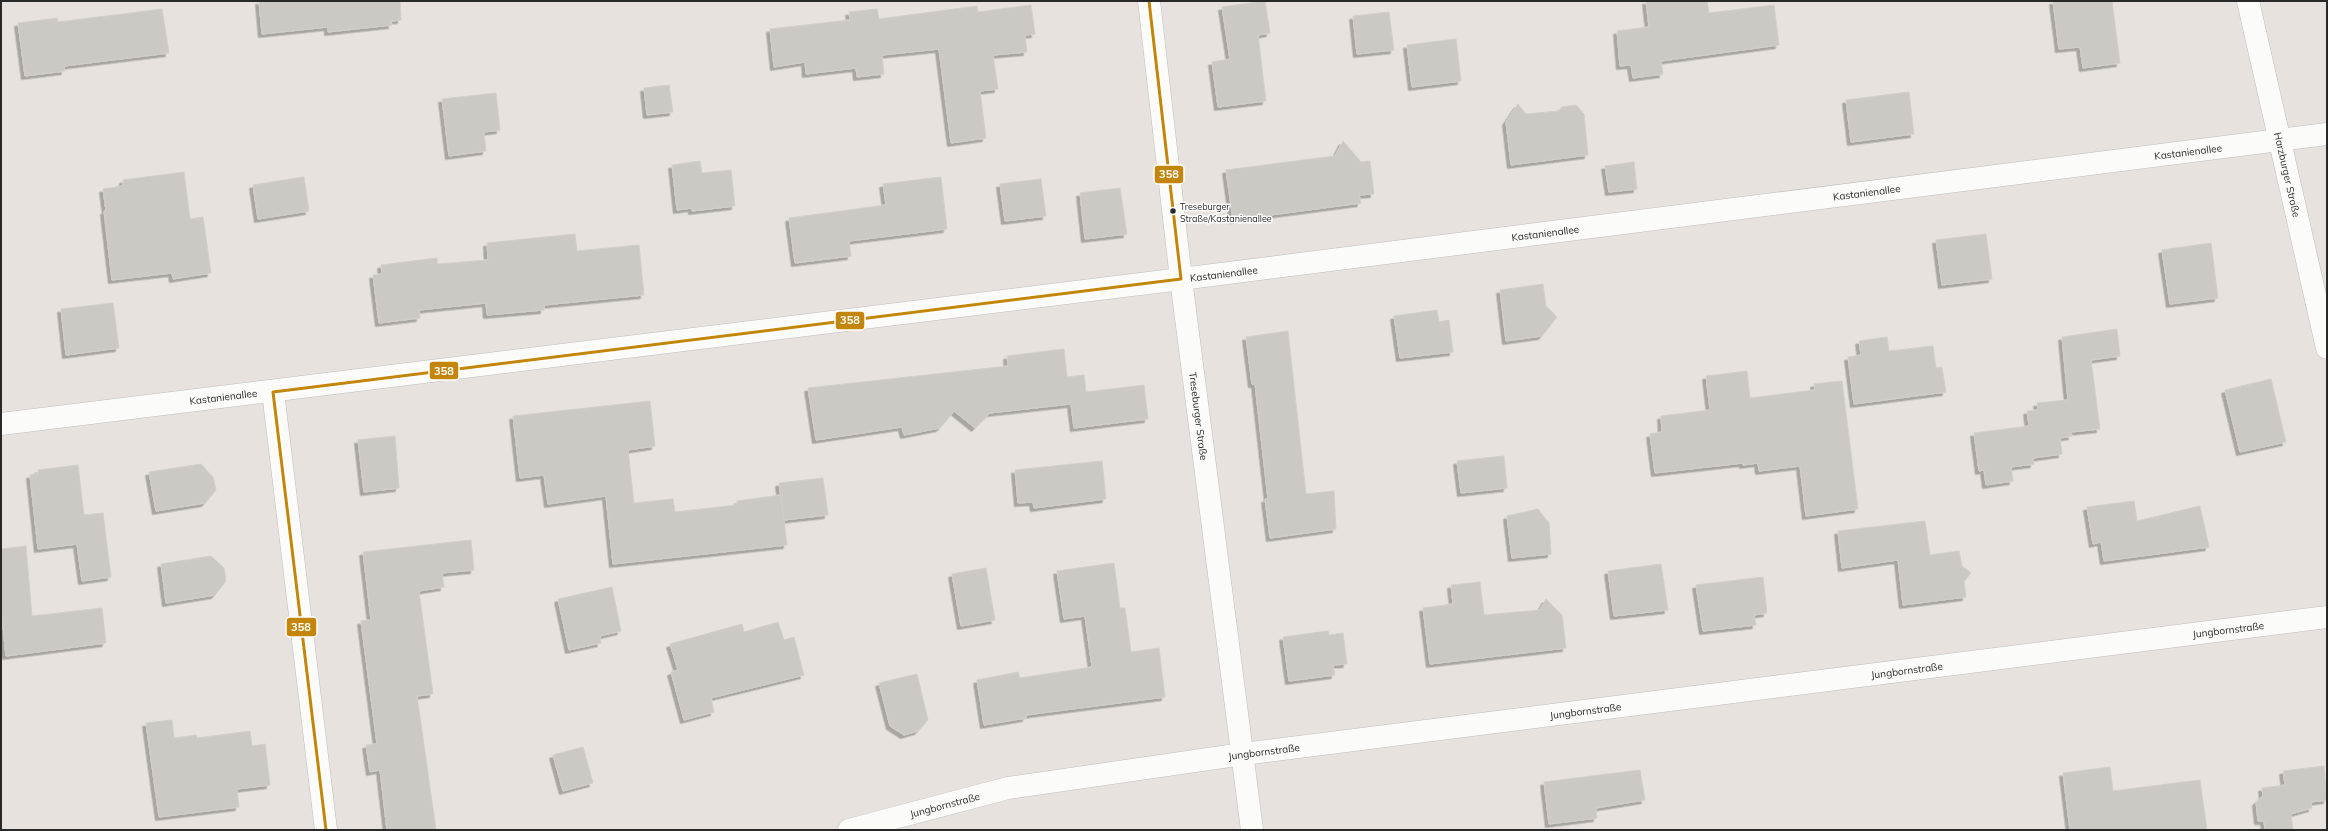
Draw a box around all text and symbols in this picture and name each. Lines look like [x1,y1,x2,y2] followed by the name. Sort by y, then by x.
[2271,131,2303,218] street label: Harzburger Straße
[2154,141,2223,163] street label: Kastanienallee
[1154,165,1184,184] line badge: 358
[1159,167,1179,181] text: 358
[1832,182,1901,203] street label: Kastanienallee
[1180,201,1272,224] place label: Treseburger Straße/Kastanienallee
[1168,206,1178,216] marker: Treseburger Straße/Kastanienallee
[1511,223,1580,244] street label: Kastanienallee
[1189,263,1258,285] street label: Kastanienallee
[835,311,865,330] line badge: 358
[840,313,860,327] text: 358
[429,361,459,380] line badge: 358
[434,364,454,378] text: 358
[1186,371,1210,461] street label: Treseburger Straße
[189,387,258,408] street label: Kastanienallee
[286,617,317,637] line badge: 358
[2192,619,2265,641] street label: Jungbornstraße
[291,620,311,634] text: 358
[1870,660,1943,682] street label: Jungbornstraße
[1549,700,1622,722] street label: Jungbornstraße
[1227,741,1301,763] street label: Jungbornstraße
[908,790,981,821] street label: Jungbornstraße

